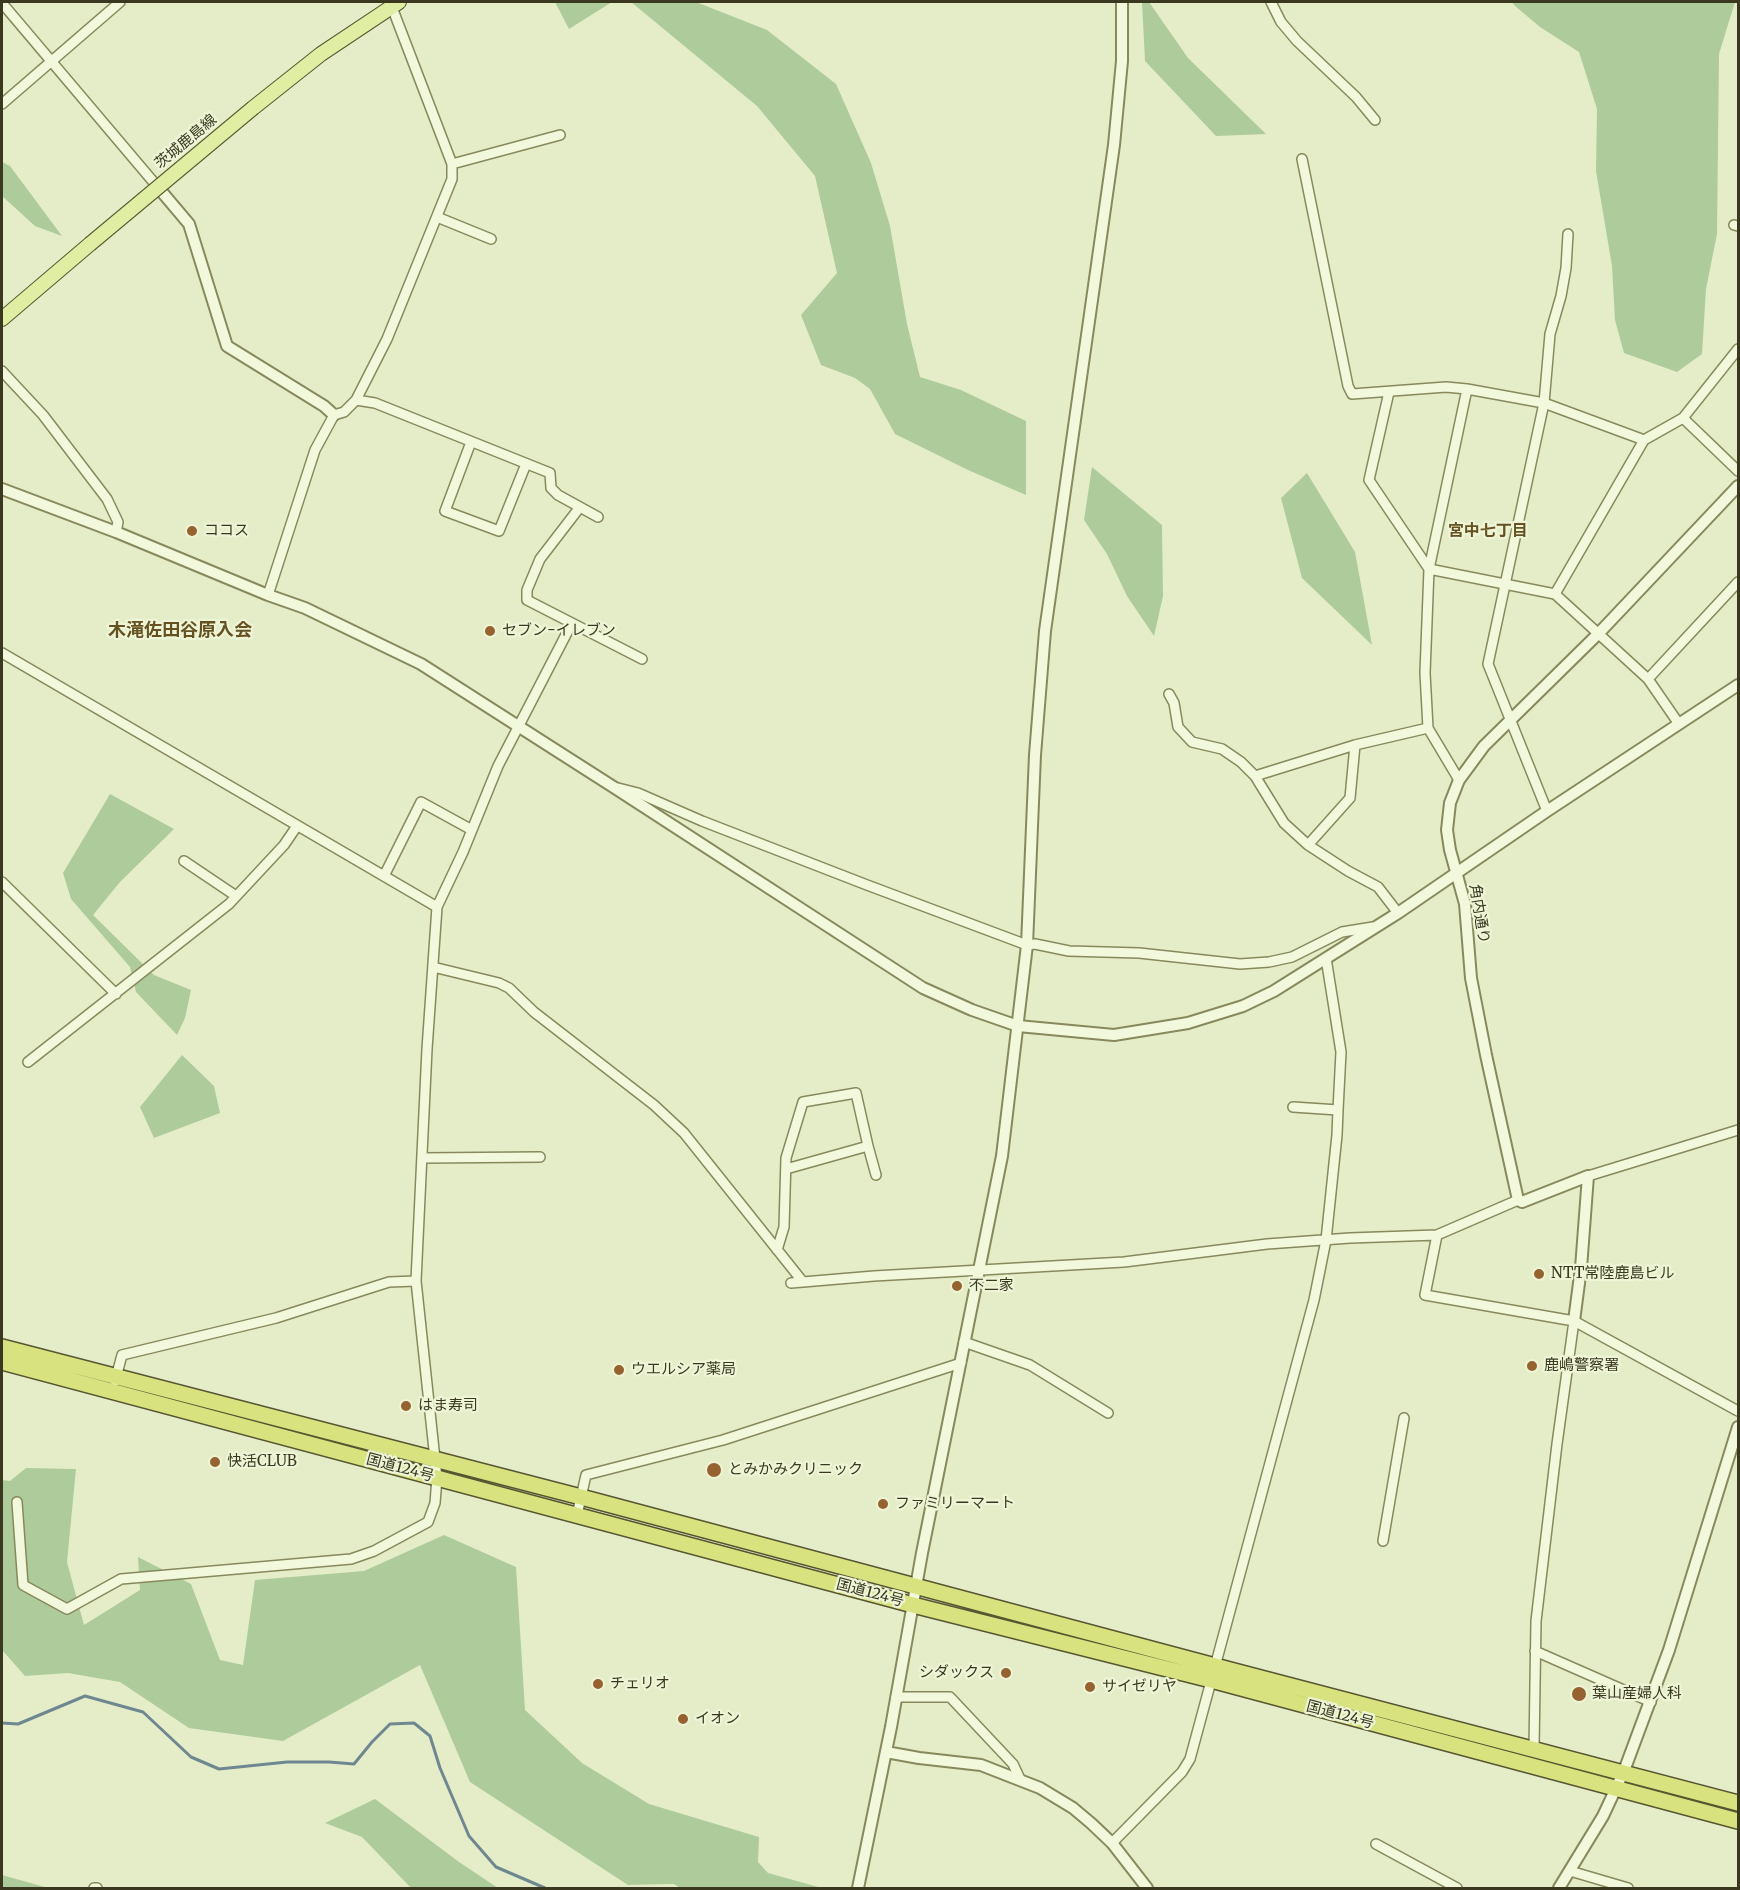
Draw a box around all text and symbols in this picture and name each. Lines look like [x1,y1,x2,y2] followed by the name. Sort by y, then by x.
[151,111,221,173] street label: 茨城鹿島線
[1448,521,1528,541] district label: 宮中七丁目
[204,522,249,540] place label: ココス
[185,524,199,538] marker: ココス
[108,620,252,642] district label: 木滝佐田谷原入会
[502,622,616,640] place label: セブン-イレブン
[483,624,497,638] marker: セブン-イレブン
[1465,883,1493,945] street label: 角内通り
[1551,1265,1675,1283] place label: NTT常陸鹿島ビル
[1532,1267,1546,1281] marker: NTT常陸鹿島ビル
[969,1277,1014,1295] place label: 不二家
[950,1279,964,1293] marker: 不二家
[1544,1357,1619,1375] place label: 鹿嶋警察署
[1525,1359,1539,1373] marker: 鹿嶋警察署
[631,1361,736,1379] place label: ウエルシア薬局
[612,1363,626,1377] marker: ウエルシア薬局
[418,1397,478,1415] place label: はま寿司
[399,1399,413,1413] marker: はま寿司
[364,1450,436,1486] street label: 国道124号
[227,1453,297,1471] place label: 快活CLUB
[208,1455,222,1469] marker: 快活CLUB
[705,1461,723,1479] marker: とみかみクリニック
[728,1461,863,1479] place label: とみかみクリニック
[895,1495,1015,1513] place label: ファミリーマート
[876,1497,890,1511] marker: ファミリーマート
[834,1575,906,1611] street label: 国道124号
[919,1664,994,1682] place label: シダックス
[999,1666,1013,1680] marker: シダックス
[610,1675,670,1693] place label: チェリオ
[591,1677,605,1691] marker: チェリオ
[1102,1678,1177,1696] place label: サイゼリヤ
[1083,1680,1097,1694] marker: サイゼリヤ
[1570,1685,1588,1703] marker: 葉山産婦人科
[1592,1685,1682,1703] place label: 葉山産婦人科
[1304,1697,1376,1733] street label: 国道124号
[695,1710,740,1728] place label: イオン
[676,1712,690,1726] marker: イオン

